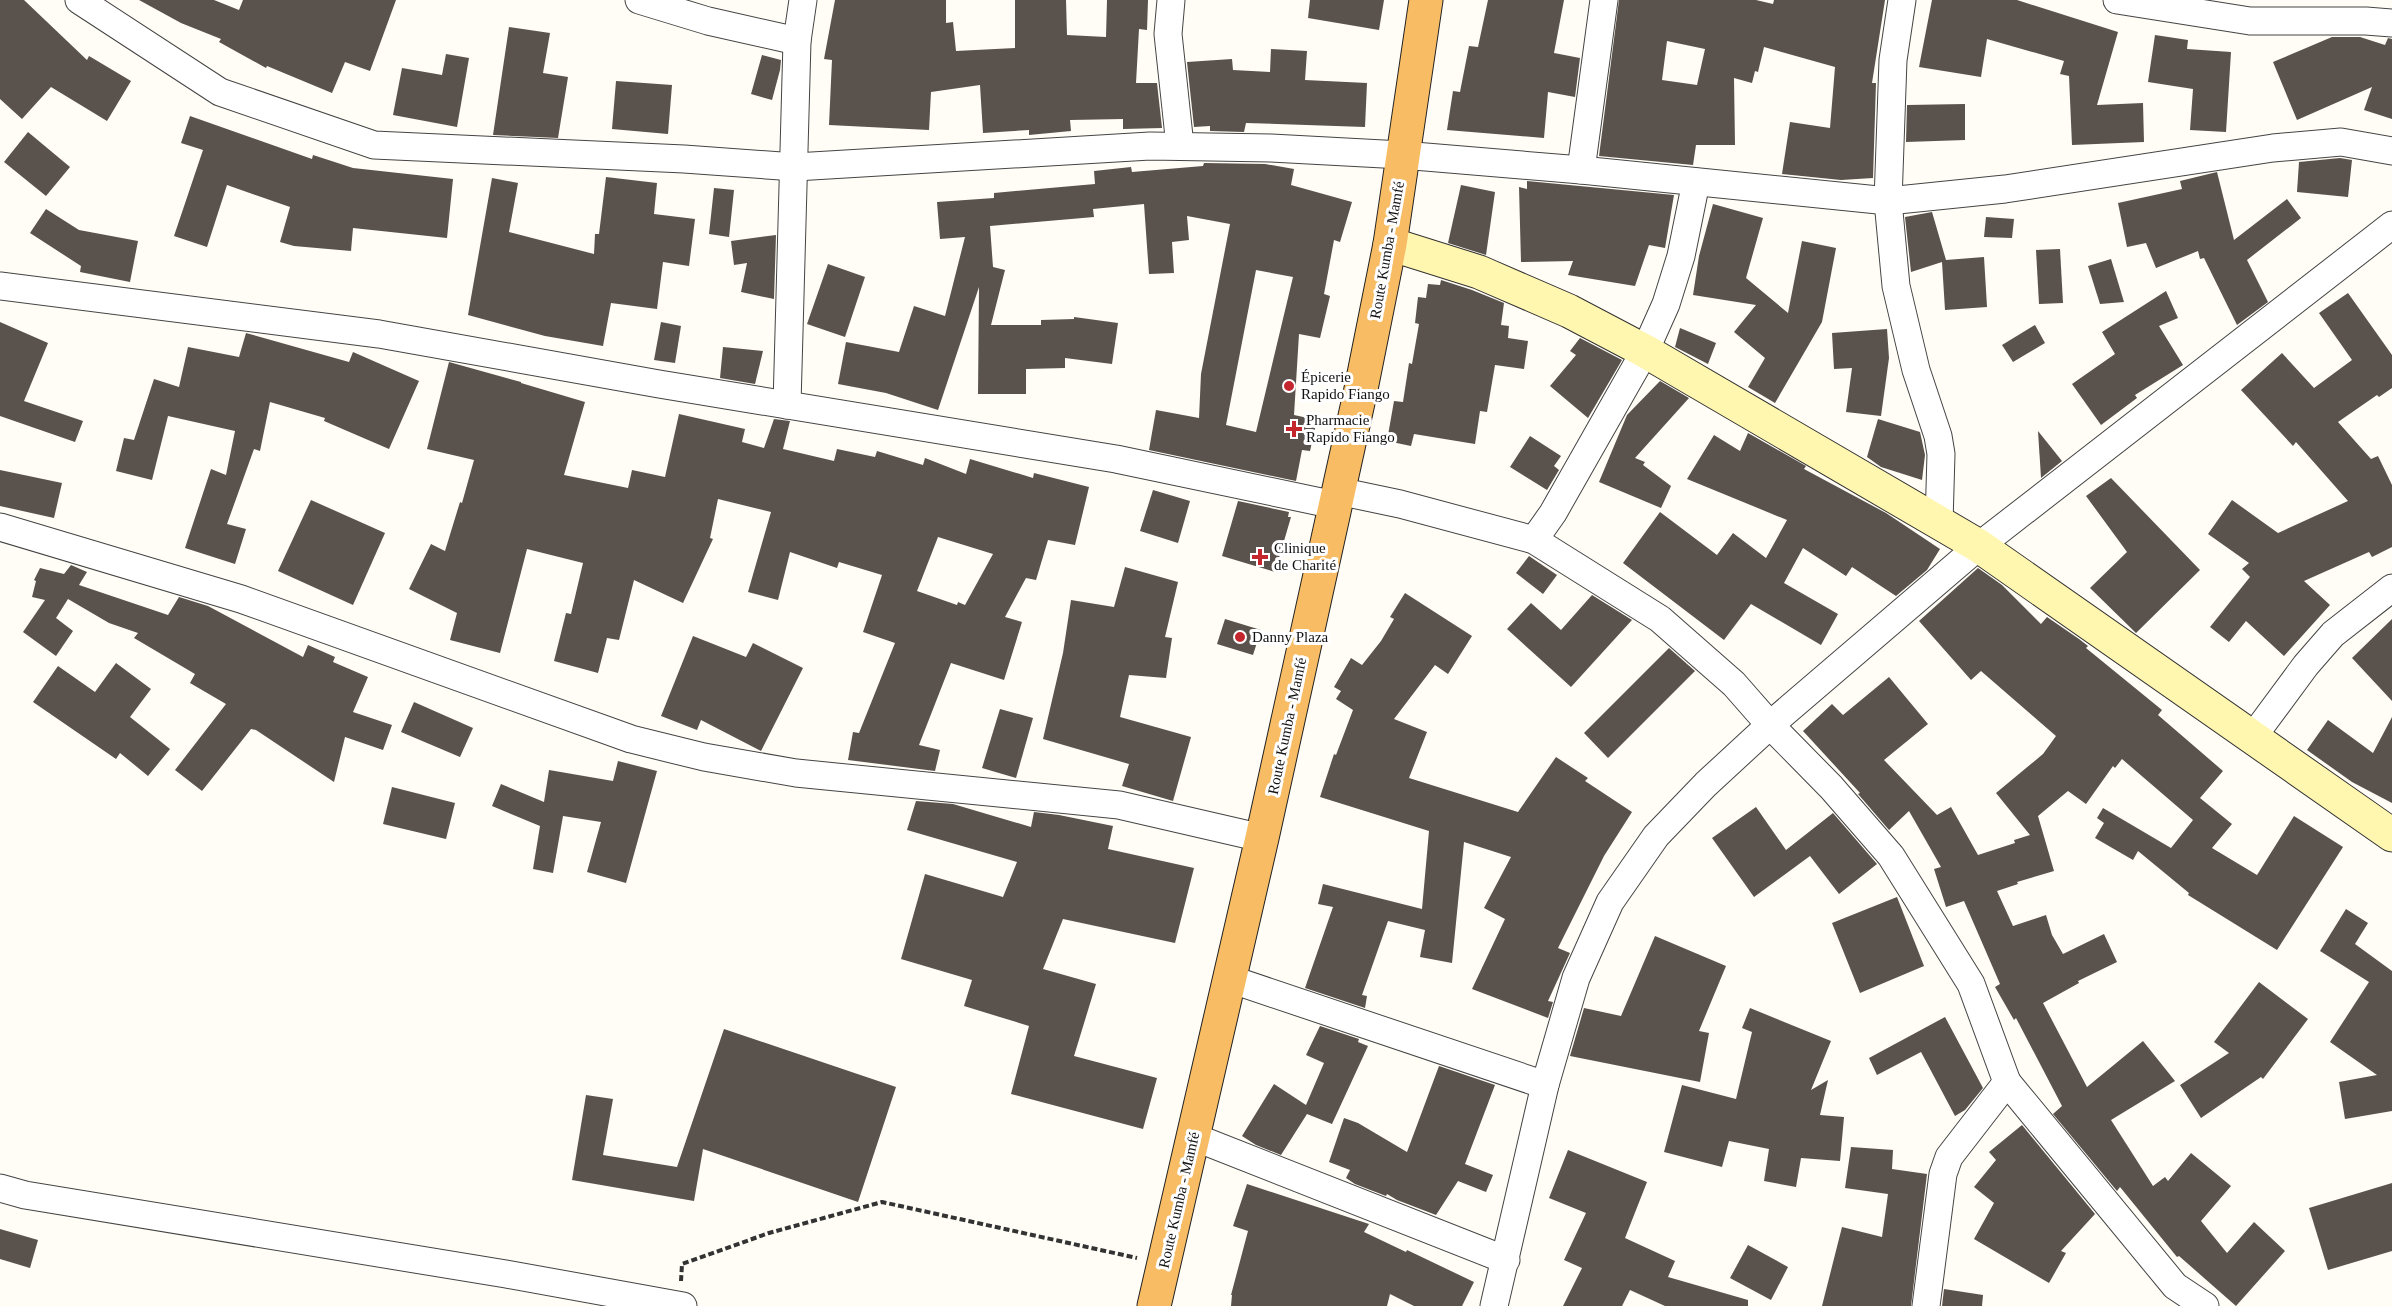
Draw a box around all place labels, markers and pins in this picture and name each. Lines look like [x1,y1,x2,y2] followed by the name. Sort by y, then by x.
[1301,369,1390,402] place label: Épicerie Rapido Fiango
[1282,379,1296,393] marker: Épicerie Rapido Fiango
[1306,412,1395,445] place label: Pharmacie Rapido Fiango
[1287,422,1301,436] marker: Pharmacie Rapido Fiango
[1274,540,1336,573] place label: Clinique de Charité
[1251,548,1269,566] marker: Clinique de Charité
[1252,629,1329,645] place label: Danny Plaza
[1233,630,1247,644] marker: Danny Plaza

